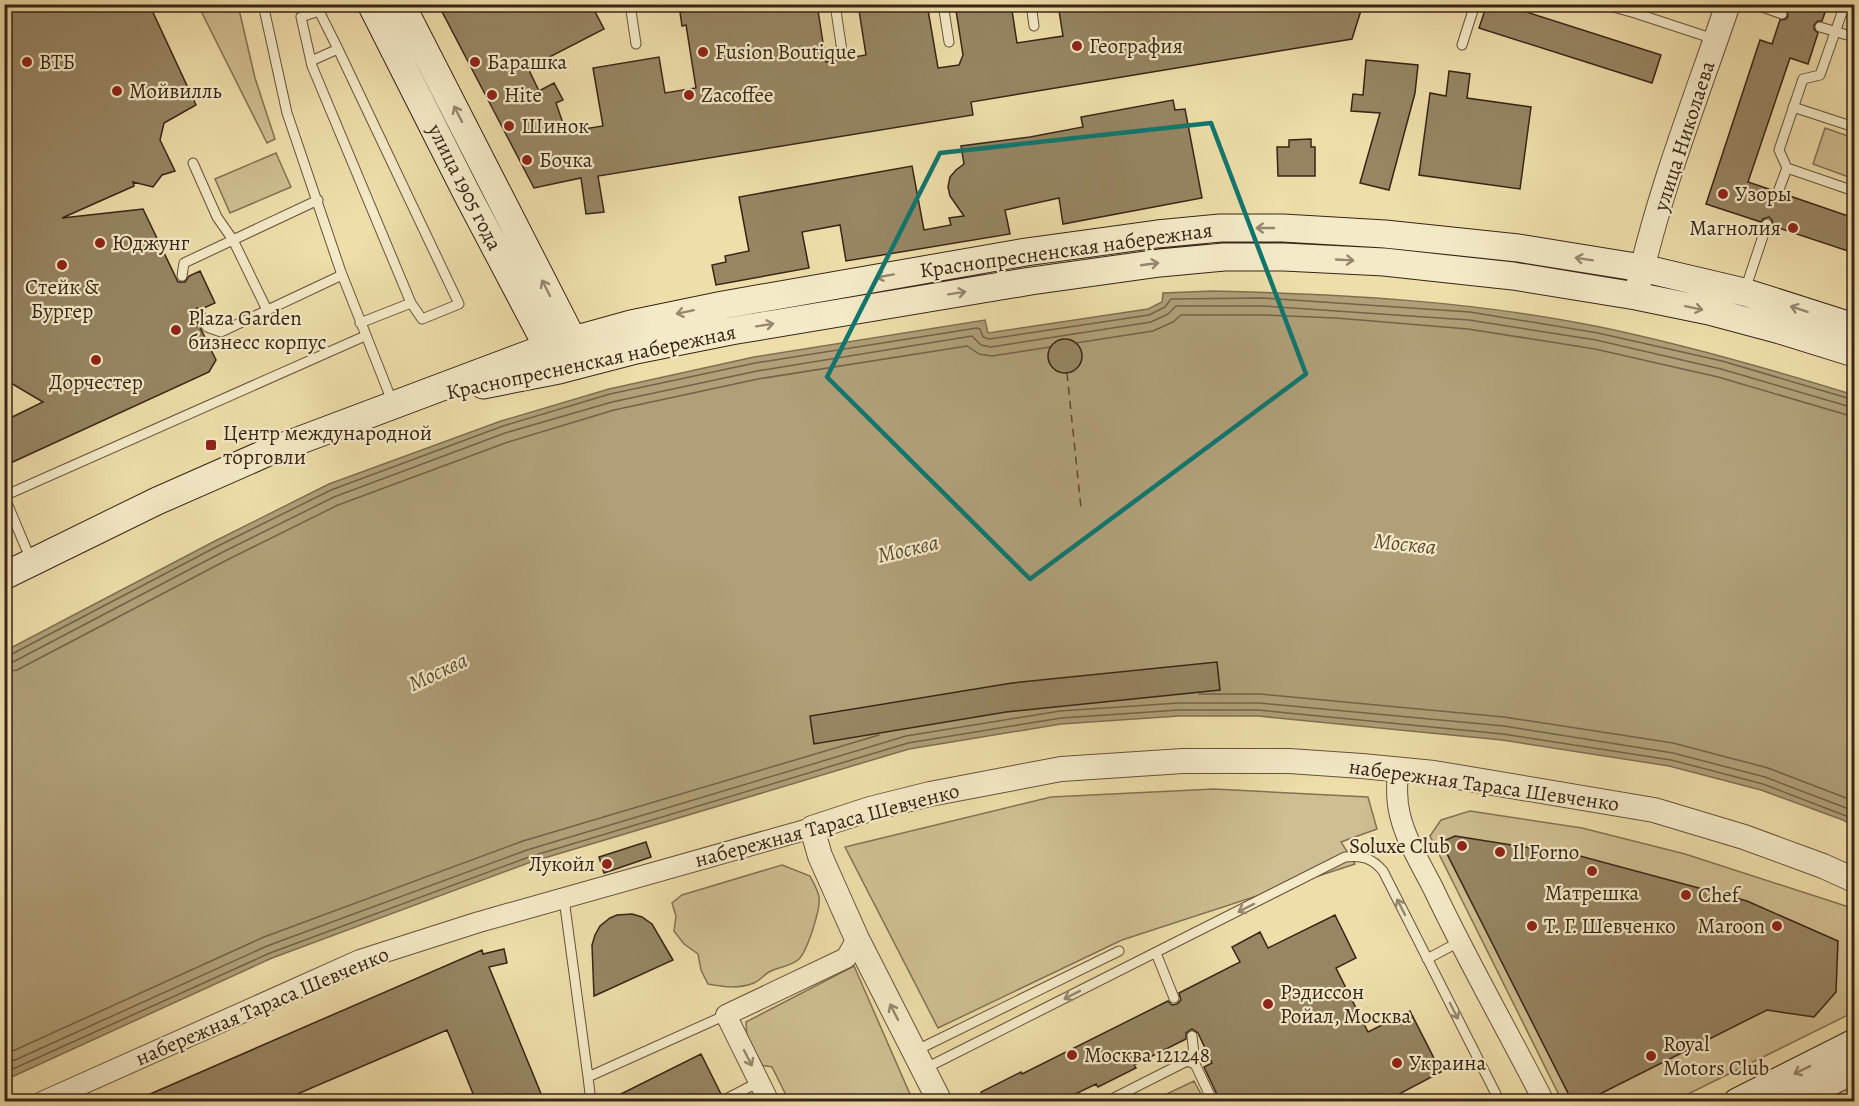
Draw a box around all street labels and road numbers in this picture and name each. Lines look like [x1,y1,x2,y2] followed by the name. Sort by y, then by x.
[1646,57,1722,216] street label: улица Николаева
[421,118,509,255] street label: улица 1905 года
[918,216,1214,284] street label: Краснопресненская набережная
[444,318,738,406] street label: Краснопресненская набережная
[1347,752,1621,818] street label: набережная Тараса Шевченко
[692,776,962,874] street label: набережная Тараса Шевченко
[131,940,393,1072] street label: набережная Тараса Шевченко

